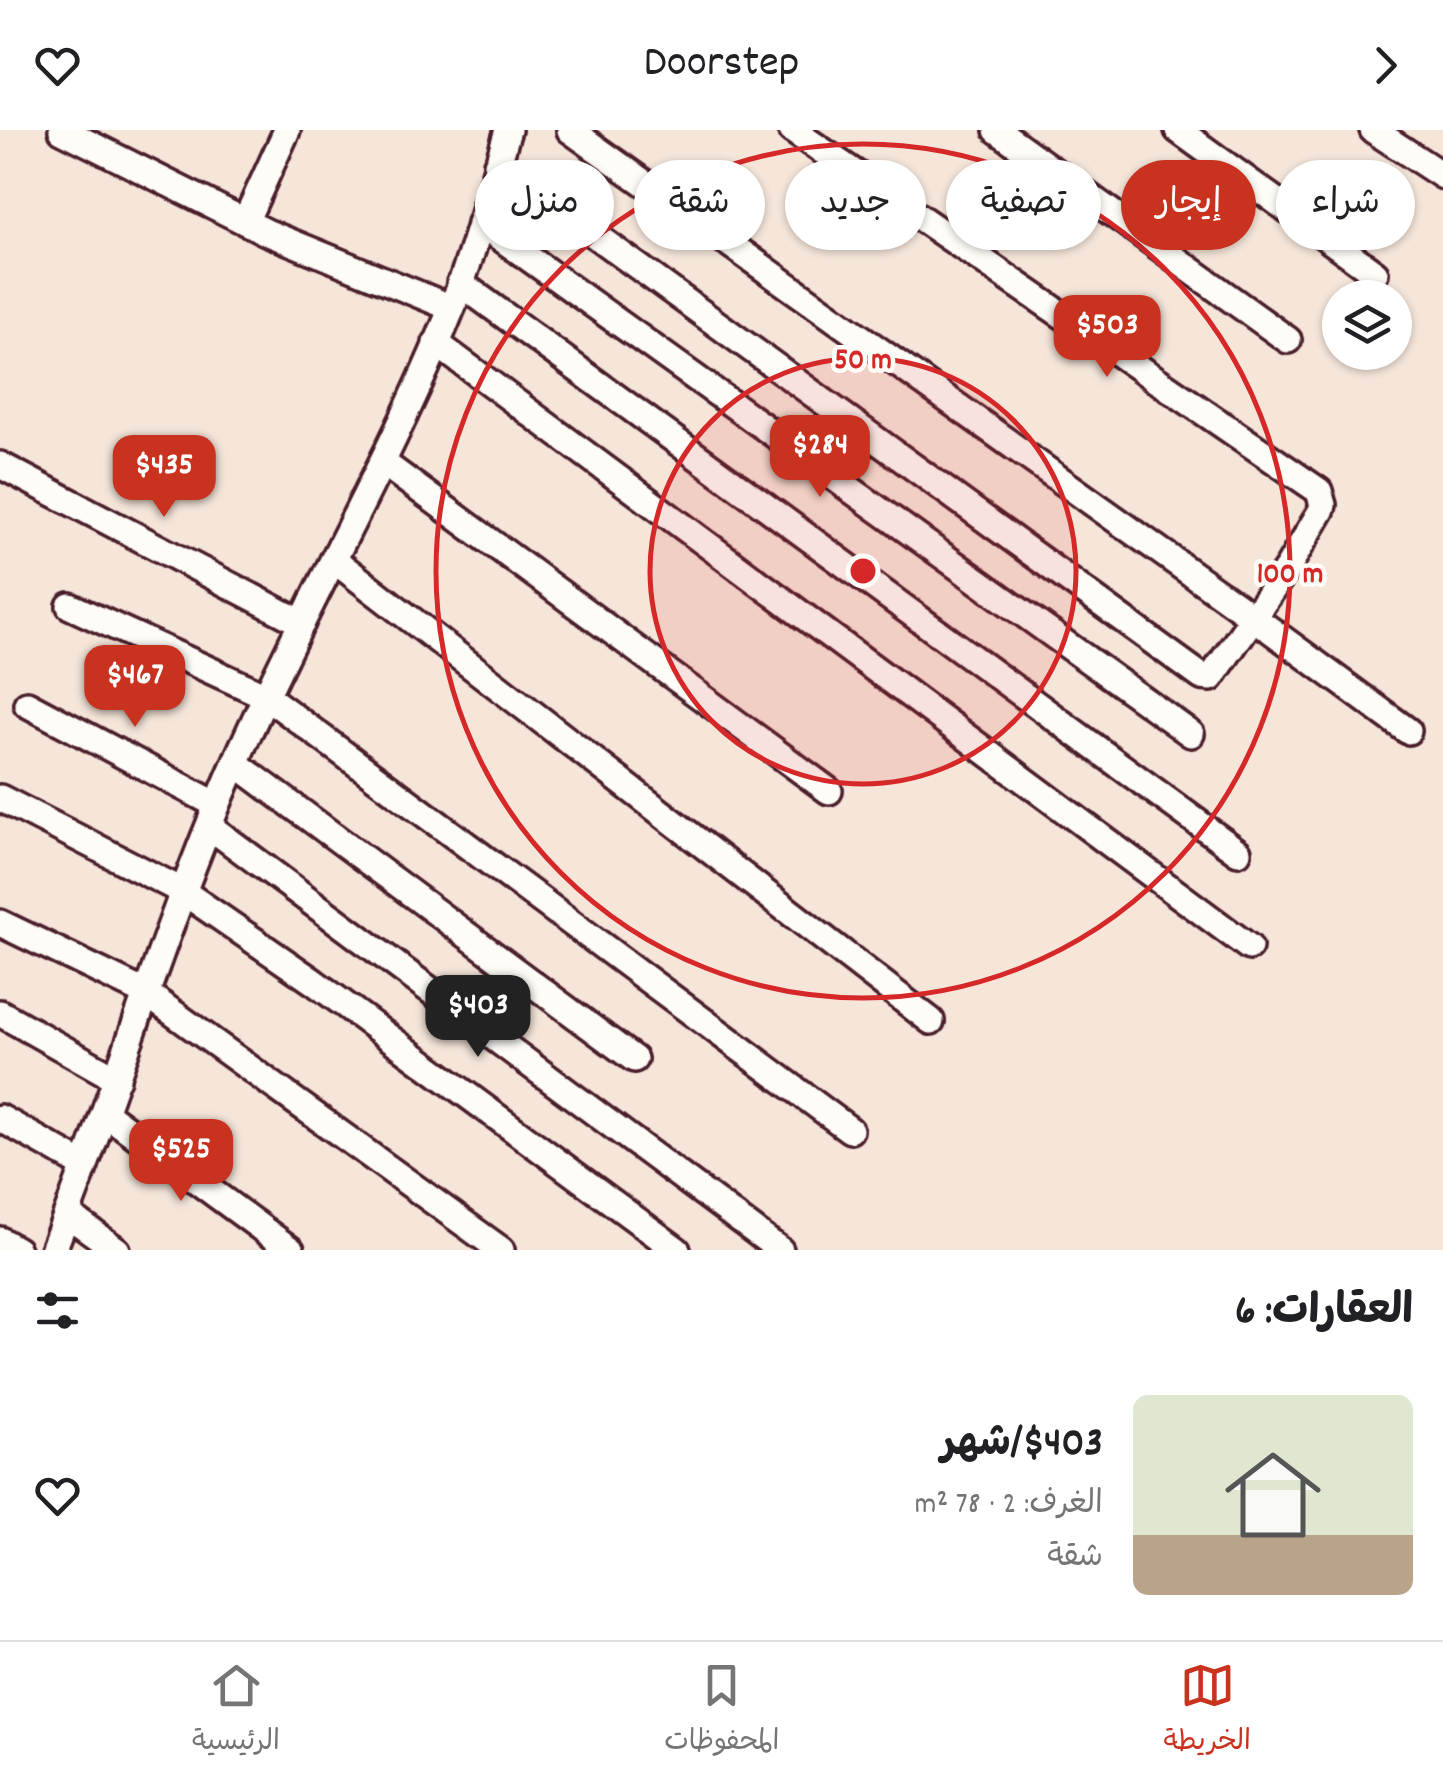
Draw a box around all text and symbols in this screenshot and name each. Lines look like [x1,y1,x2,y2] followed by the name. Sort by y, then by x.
[643,33,800,97] text: Doorstep
[30,38,85,93] icon: heart
[1358,38,1413,93] icon: forward
[475,160,614,250] chip: منزل
[634,160,765,250] chip: شقة
[785,160,926,250] chip: جديد
[946,160,1101,250] chip: تصفية
[1121,160,1256,250] chip: إيجار
[1276,160,1415,250] chip: شراء
[1322,280,1412,370] map controls
[1322,280,1412,370] button: layers
[1048,295,1166,380] pin: $503
[1076,304,1138,350] text: $503
[834,341,892,384] text: 50 m
[761,415,879,500] pin: $284
[792,424,848,470] text: $284
[105,435,223,520] pin: $435
[135,444,193,490] text: $435
[845,553,881,589] centre of rings
[1257,555,1323,598] text: 100 m
[76,645,194,730] pin: $467
[106,654,164,700] text: $467
[419,975,537,1060] pin: $403
[447,984,509,1030] text: $403
[122,1119,240,1204] pin: $525
[151,1128,211,1174] text: $525
[30,1283,85,1338] icon: filters
[1235,1284,1413,1344] text: العقارات: 6
[941,1416,1103,1476] text: $403/شهر
[1213,1435,1333,1555] icon: home
[30,1468,85,1523] icon: heart
[915,1483,1103,1529] text: الغرف: 2 · 78 m²
[1047,1536,1103,1582] text: شقة
[192,1658,280,1764] tab: الرئيسية
[664,1658,779,1764] tab: المحفوظات
[1164,1658,1251,1764] tab: الخريطة

